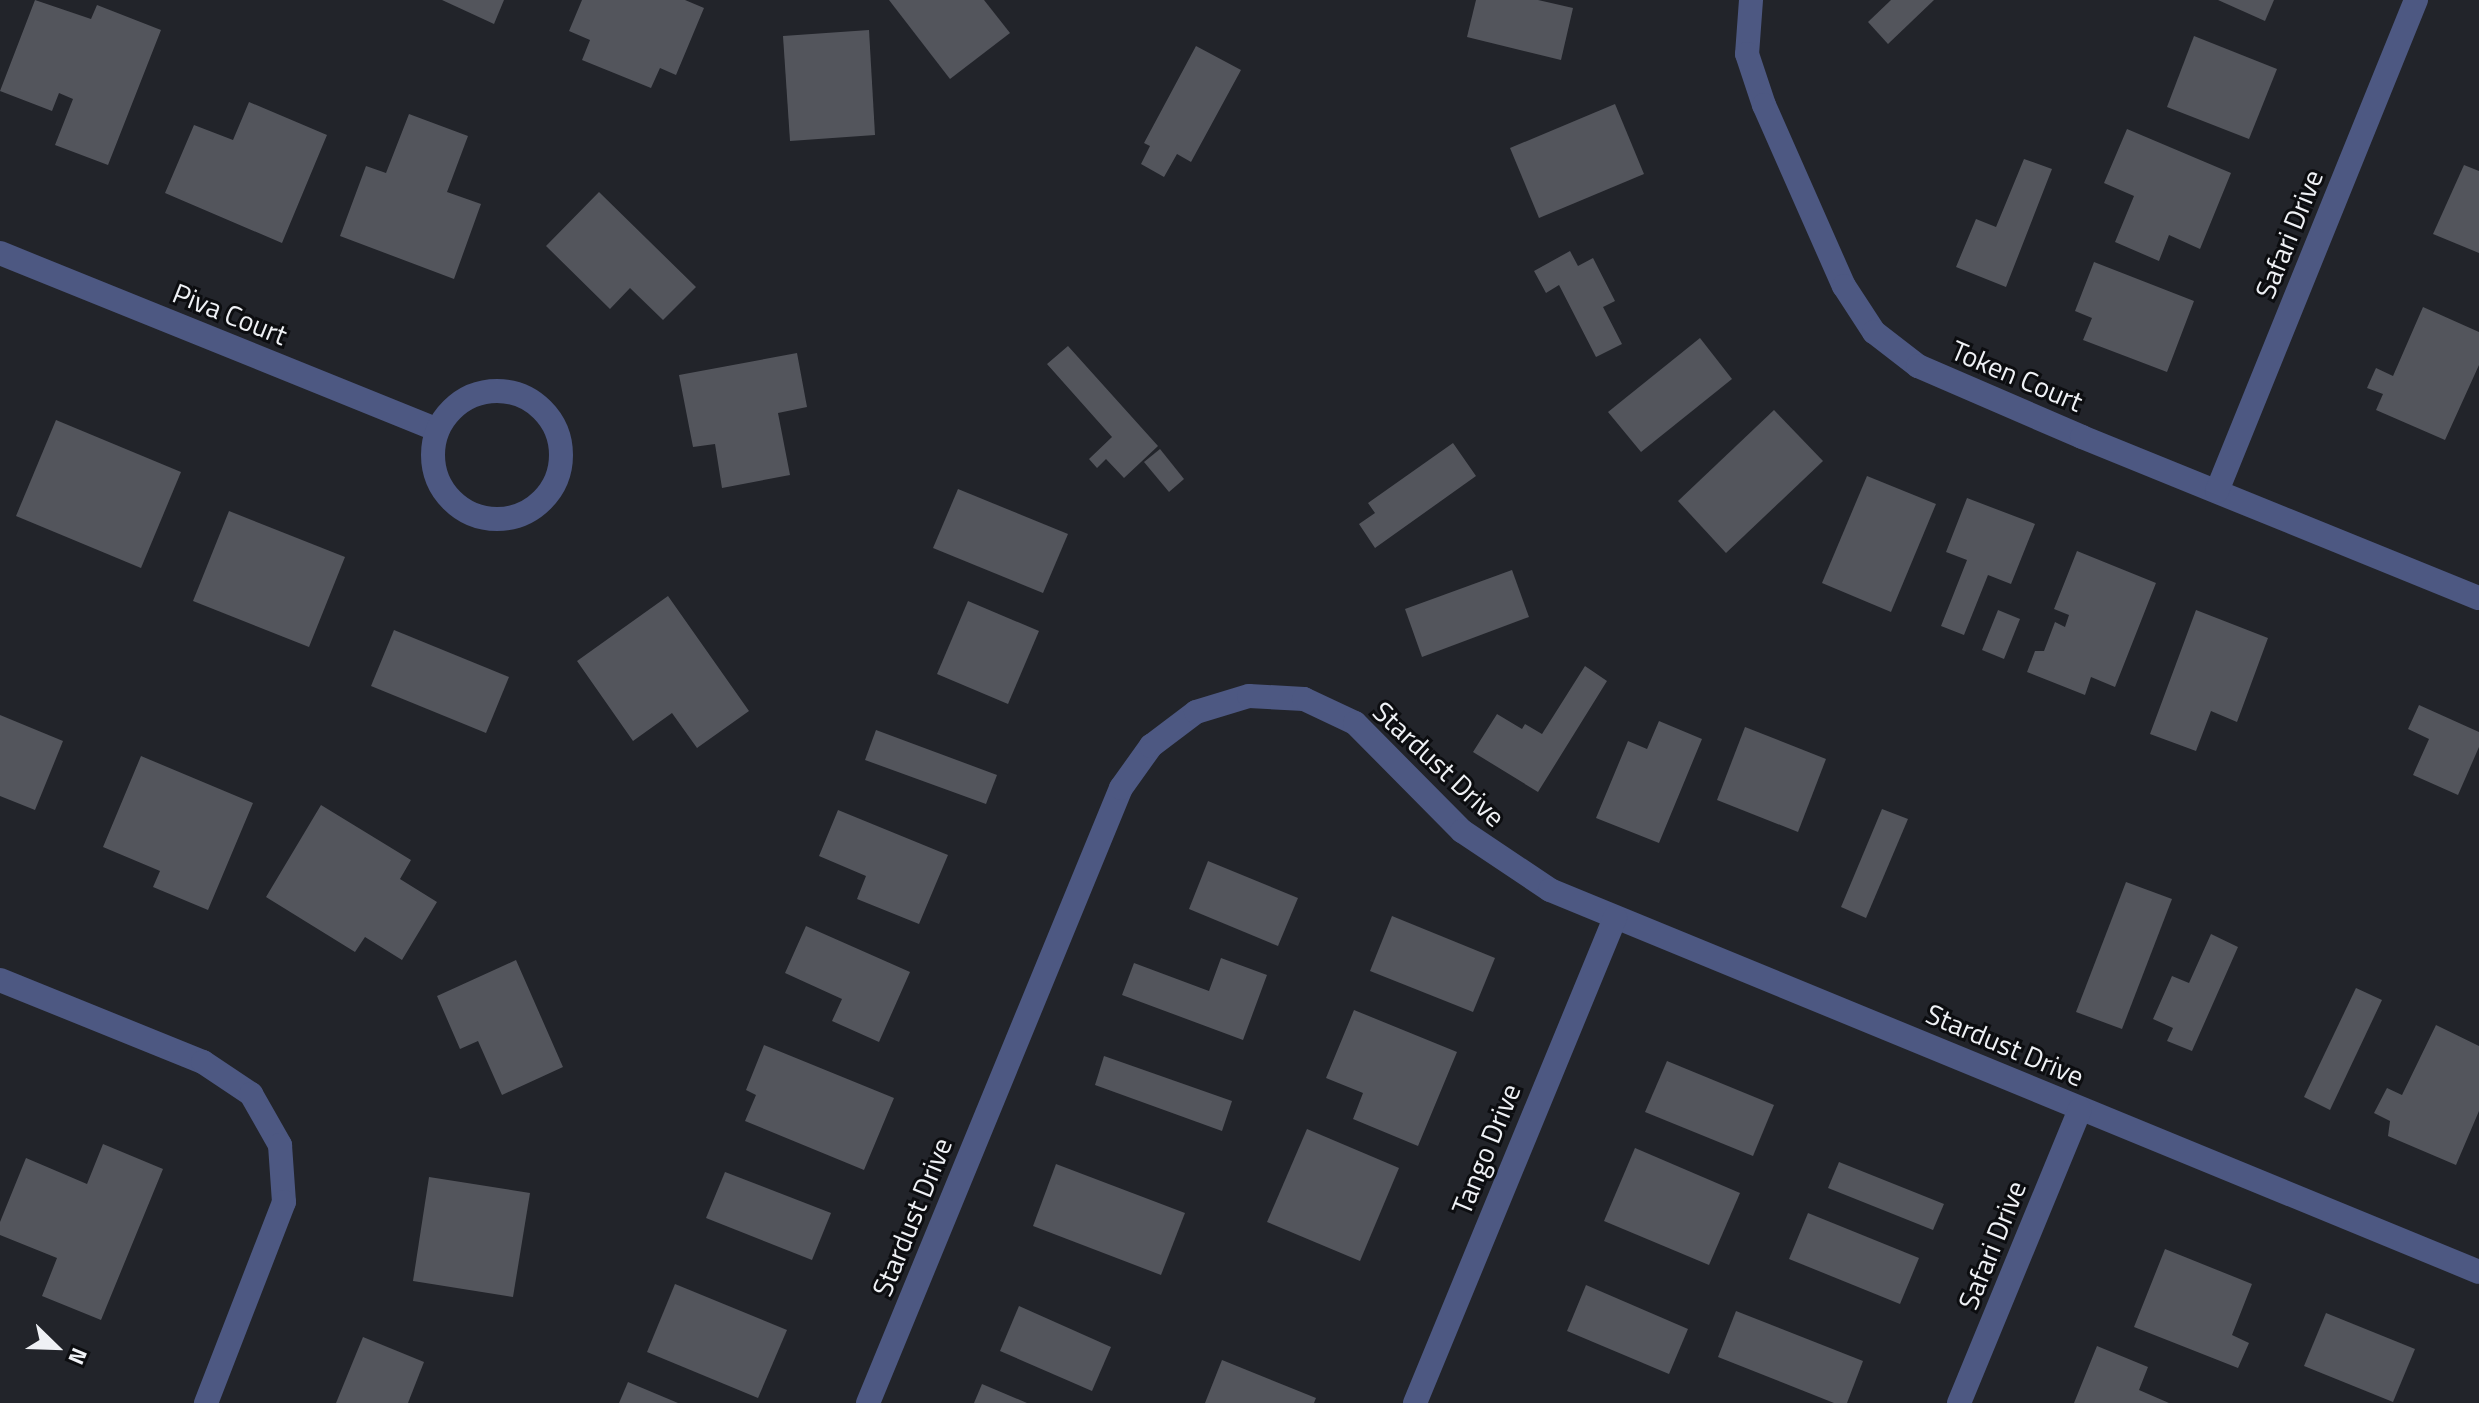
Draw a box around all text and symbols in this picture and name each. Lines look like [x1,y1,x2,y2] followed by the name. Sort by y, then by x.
[2248,165,2330,303] street label: Safari Drive
[168,276,292,352] street label: Piva Court
[1946,333,2088,419] street label: Token Court
[1366,694,1512,834] street label: Stardust Drive
[1921,997,2089,1093] street label: Stardust Drive
[1445,1079,1527,1219] street label: Tango Drive
[865,1133,959,1301] street label: Stardust Drive
[1951,1176,2033,1314] street label: Safari Drive
[16,1307,96,1387] north arrow
[59,1343,97,1370] text: N

